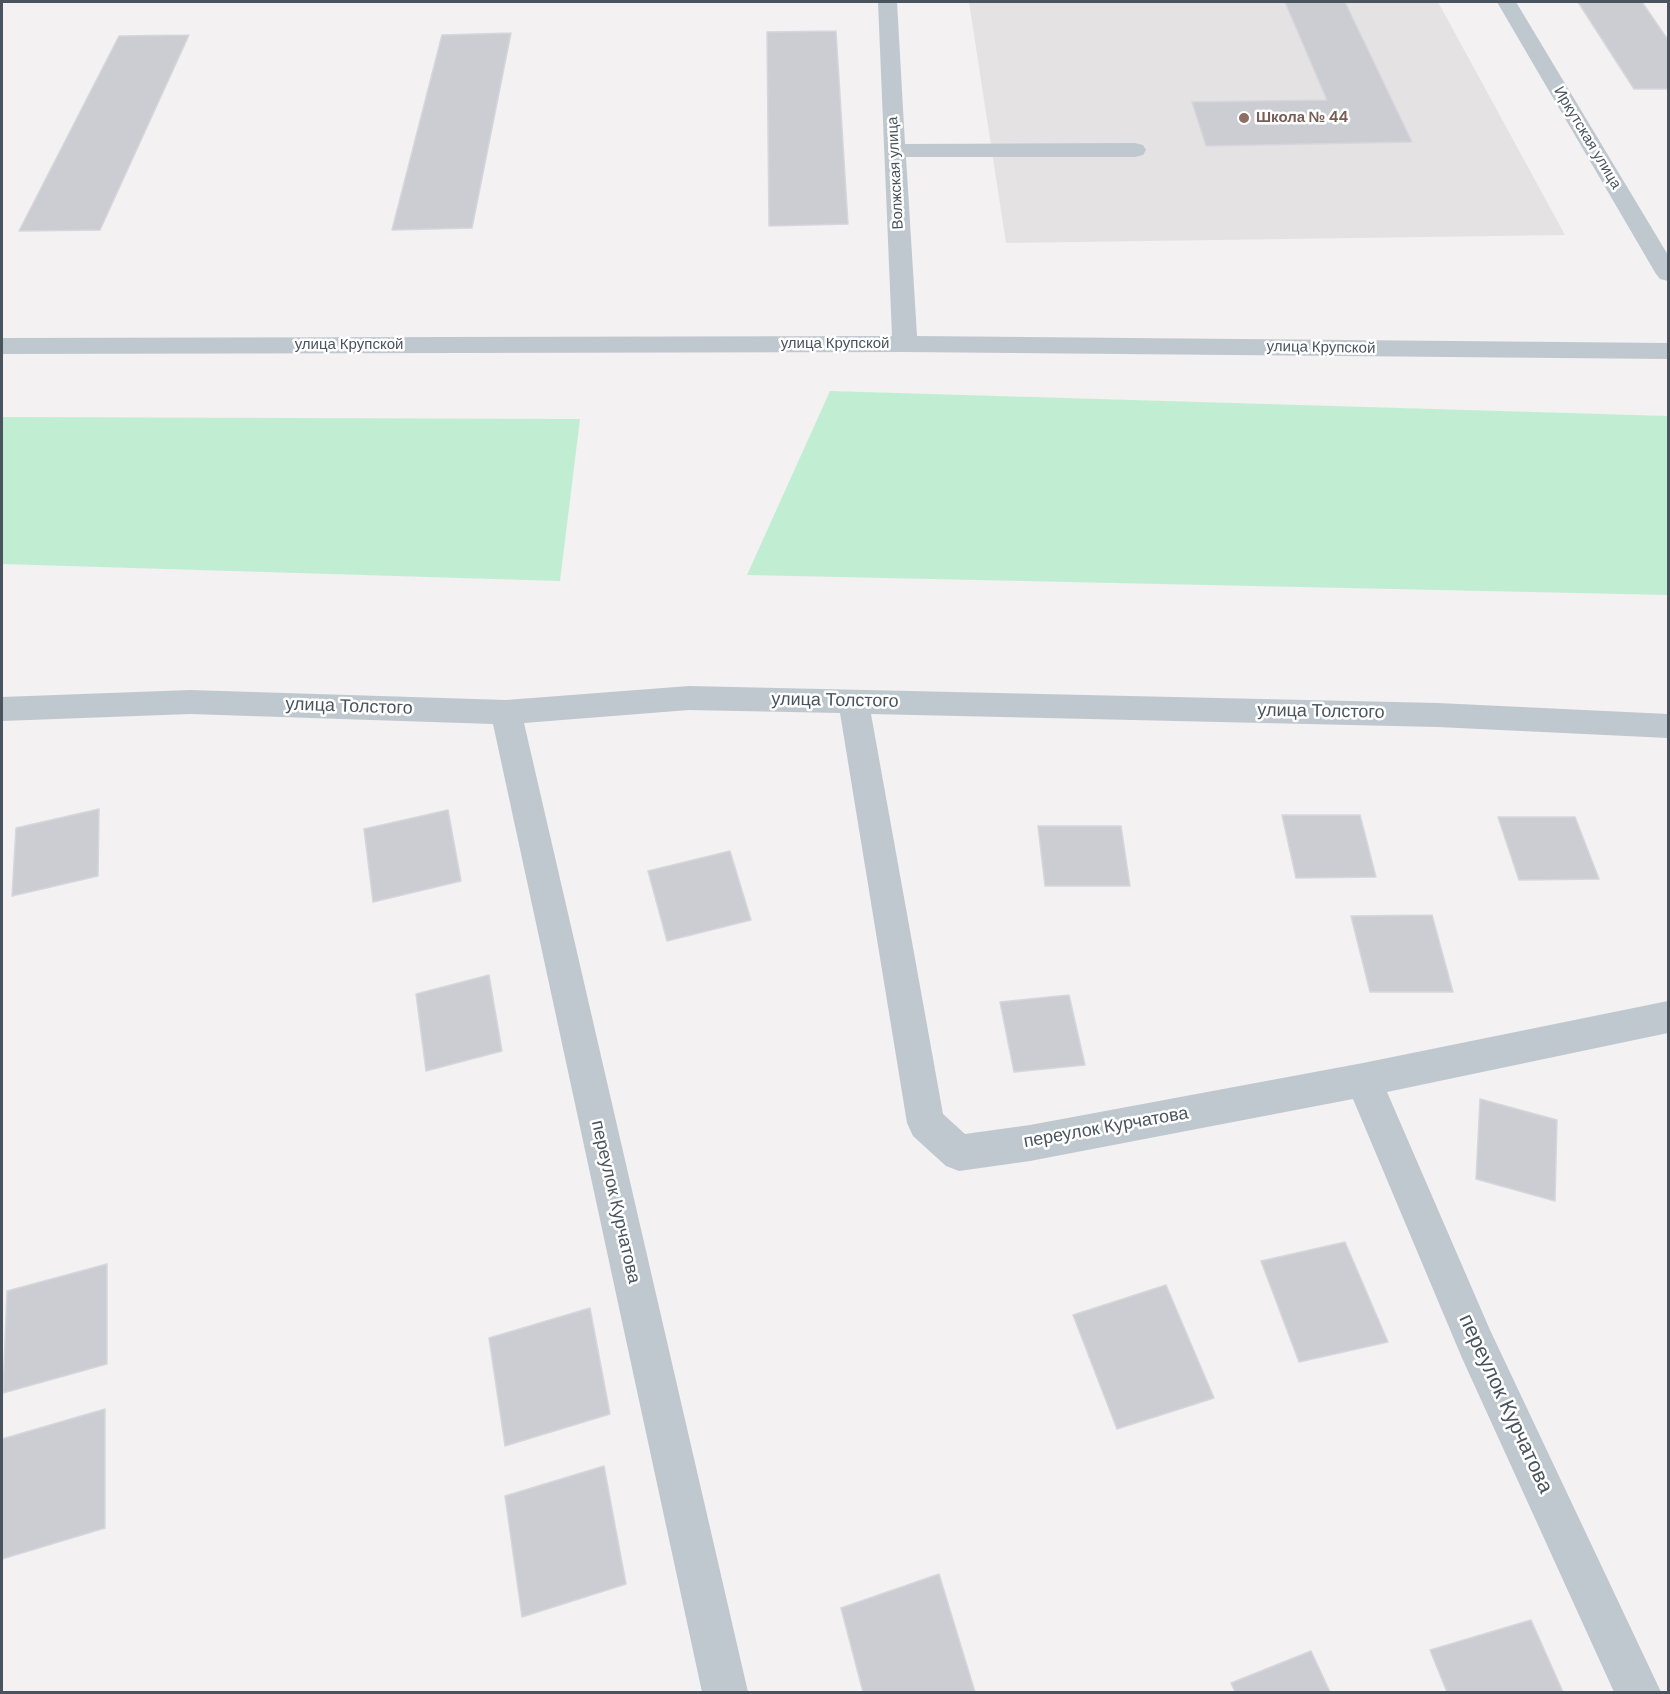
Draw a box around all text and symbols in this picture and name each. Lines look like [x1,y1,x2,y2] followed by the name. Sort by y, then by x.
[1549,84,1625,192] street label: Иркутская улица
[1256,109,1348,127] place label: Школа № 44
[1237,111,1251,125] marker: Школа № 44
[884,116,908,230] street label: Волжская улица
[781,335,889,353] street label: улица Крупской
[295,336,403,354] street label: улица Крупской
[1266,338,1376,358] street label: улица Крупской
[771,689,899,713] street label: улица Толстого
[285,694,413,720] street label: улица Толстого
[1257,700,1385,724] street label: улица Толстого
[1022,1103,1190,1153] street label: переулок Курчатова
[586,1118,644,1286] street label: переулок Курчатова
[1452,1310,1558,1498] street label: переулок Курчатова

